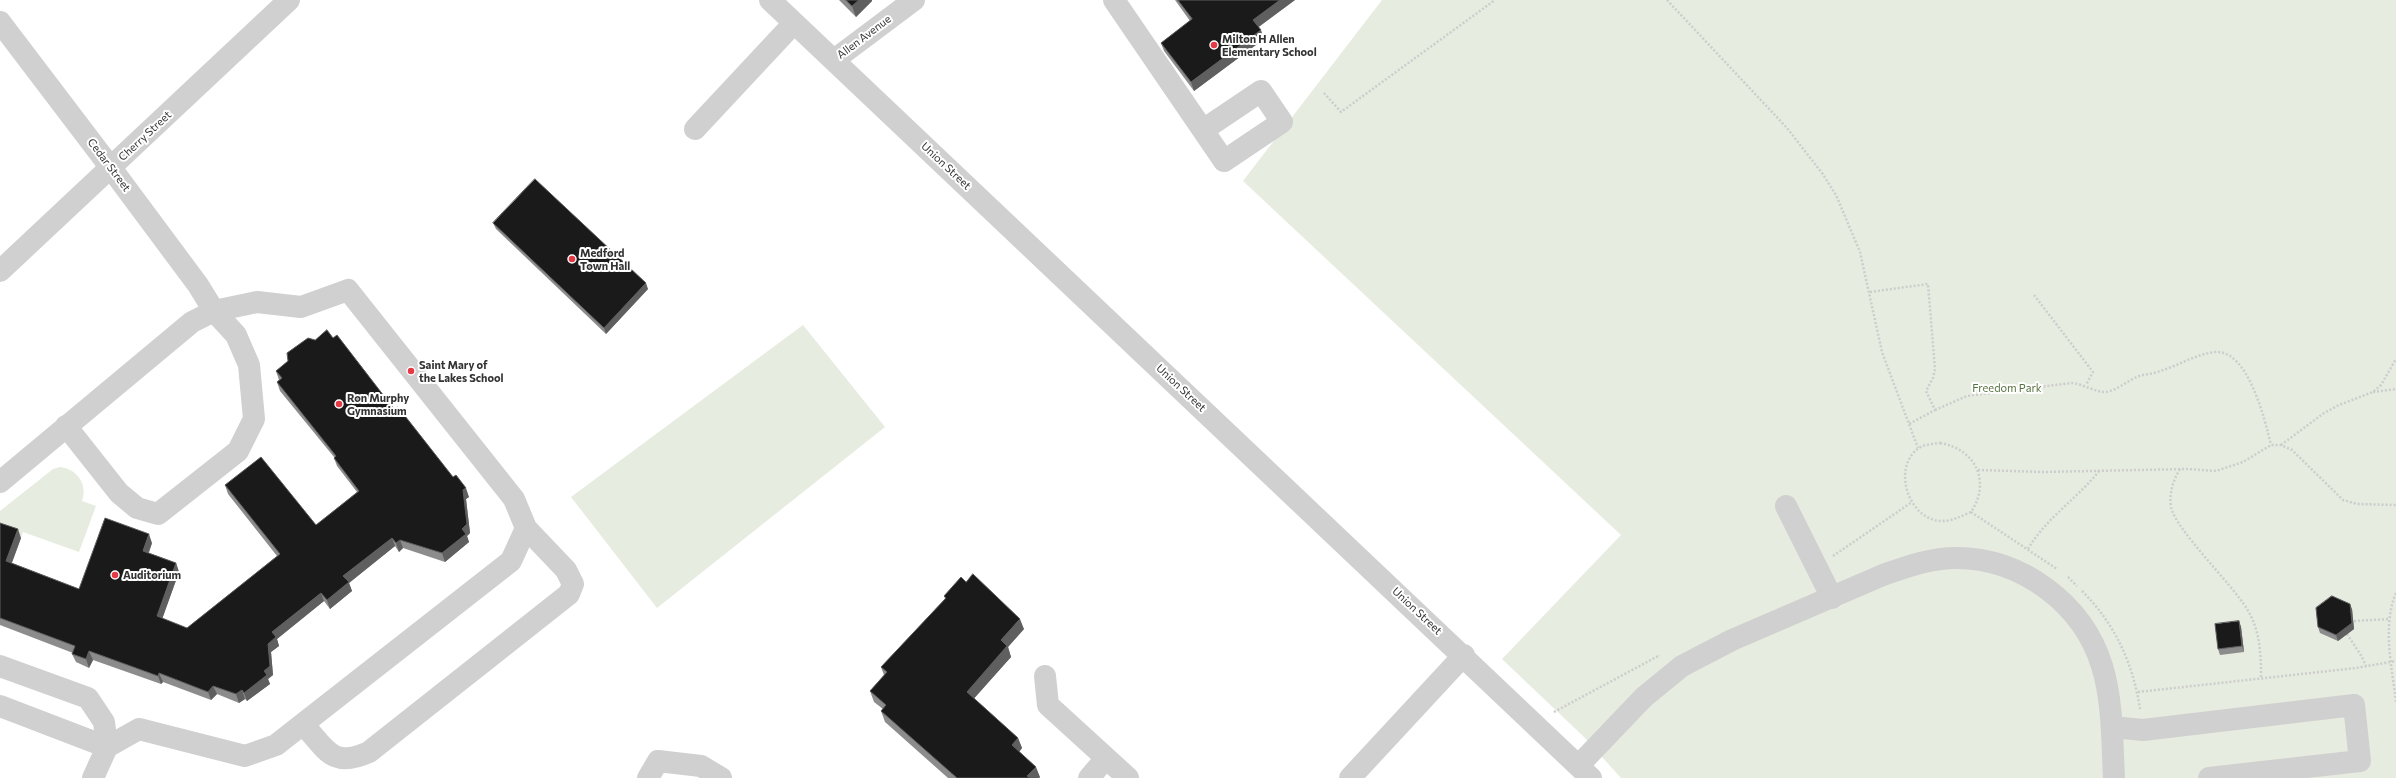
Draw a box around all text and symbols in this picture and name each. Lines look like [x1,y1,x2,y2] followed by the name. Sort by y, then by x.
[834,12,894,62] street label: Allen Avenue
[1222,32,1317,58] place label: Milton H Allen Elementary School
[1209,40,1219,50] marker: Milton H Allen Elementary School
[116,108,174,164] street label: Cherry Street
[85,136,133,194] street label: Cedar Street
[918,140,974,192] street label: Union Street
[580,246,630,272] place label: Medford Town Hall
[567,254,577,264] marker: Medford Town Hall
[419,358,504,384] place label: Saint Mary of the Lakes School
[1153,362,1209,414] street label: Union Street
[406,366,416,376] marker: Saint Mary of the Lakes School
[1972,381,2042,395] park label: Freedom Park
[347,391,409,417] place label: Ron Murphy Gymnasium
[334,399,344,409] marker: Ron Murphy Gymnasium
[123,568,181,582] place label: Auditorium
[110,570,120,580] marker: Auditorium
[1389,585,1445,637] street label: Union Street

